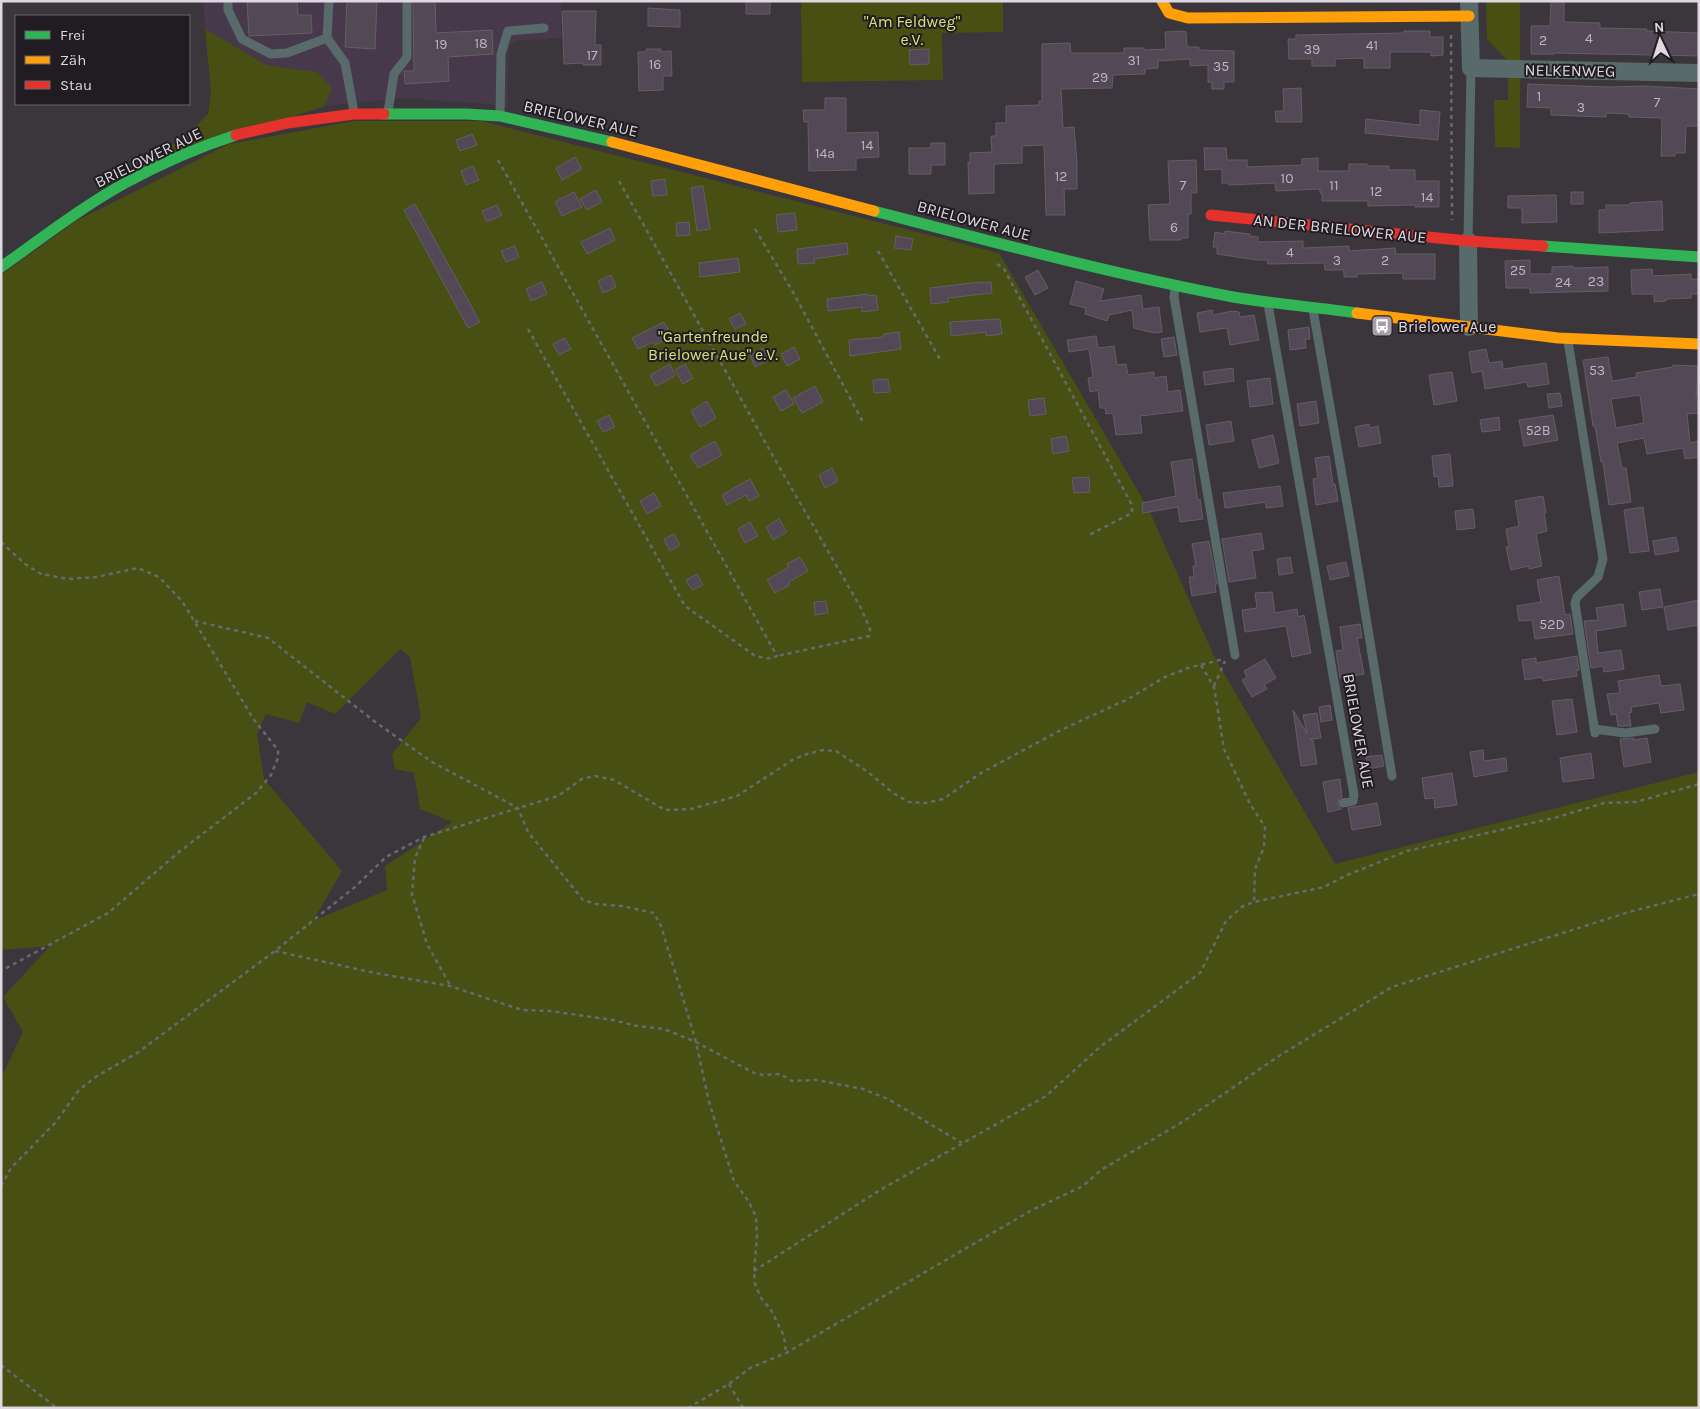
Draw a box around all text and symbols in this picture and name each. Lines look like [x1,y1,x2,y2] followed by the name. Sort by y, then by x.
[864,12,960,49] park label: "Am Feldweg" e.V.
[15,15,190,105] legend
[1635,15,1685,65] north arrow
[1654,19,1665,36] text: N
[60,26,85,44] text: Frei
[1585,30,1593,47] house number: 4
[1539,32,1547,49] house number: 2
[474,35,488,52] house number: 18
[435,36,447,53] house number: 19
[1366,37,1378,54] house number: 41
[1304,41,1320,58] house number: 39
[586,47,598,64] house number: 17
[60,51,86,69] text: Zäh
[1128,52,1140,69] house number: 31
[649,56,661,73] house number: 16
[1213,58,1229,75] house number: 35
[1524,60,1615,81] street label: NELKENWEG
[1092,69,1108,86] house number: 29
[60,76,92,94] text: Stau
[1537,88,1541,105] house number: 1
[1654,94,1661,111] house number: 7
[522,96,640,141] street label: BRIELOWER AUE
[1577,99,1585,116] house number: 3
[92,123,205,192] street label: BRIELOWER AUE
[861,137,873,154] house number: 14
[815,145,835,162] house number: 14a
[1055,168,1067,185] house number: 12
[1281,170,1293,187] house number: 10
[1180,177,1187,194] house number: 7
[1329,177,1339,194] house number: 11
[1370,183,1382,200] house number: 12
[1421,189,1433,206] house number: 14
[915,196,1033,245] street label: BRIELOWER AUE
[1253,210,1427,247] street label: AN DER BRIELOWER AUE
[1170,219,1178,236] house number: 6
[1286,244,1294,261] house number: 4
[1333,252,1341,269] house number: 3
[1381,252,1389,269] house number: 2
[1510,262,1526,279] house number: 25
[1588,273,1604,290] house number: 23
[1555,274,1571,291] house number: 24
[1370,314,1394,338] bus stop icon: Brielower Aue
[1398,317,1496,336] place label: Brielower Aue
[648,327,778,364] park label: "Gartenfreunde Brielower Aue" e.V.
[1589,362,1605,379] house number: 53
[1526,422,1550,439] house number: 52B
[1539,616,1565,633] house number: 52D
[1339,672,1378,790] street label: BRIELOWER AUE

